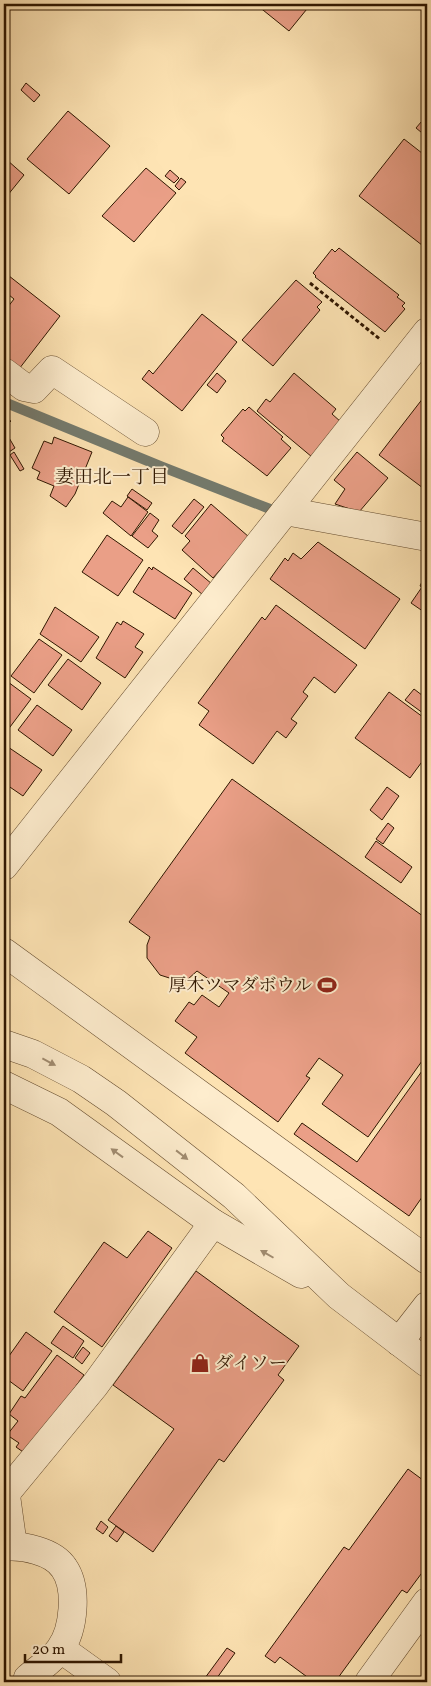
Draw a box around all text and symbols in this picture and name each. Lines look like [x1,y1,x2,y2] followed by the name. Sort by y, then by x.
[55,465,169,491] district label: 妻田北一丁目
[169,974,312,999] place label: 厚木ツマダボウル
[316,974,338,996] sports icon: 厚木ツマダボウル
[42,1058,56,1066] one-way arrow
[110,1148,124,1158] one-way arrow
[175,1150,189,1160] one-way arrow
[259,1250,274,1258] one-way arrow
[189,1352,211,1374] shop icon: ダイソー
[215,1352,287,1377] place label: ダイソー
[25,1631,121,1663] scale bar
[32,1640,65,1661] text: 20 m

